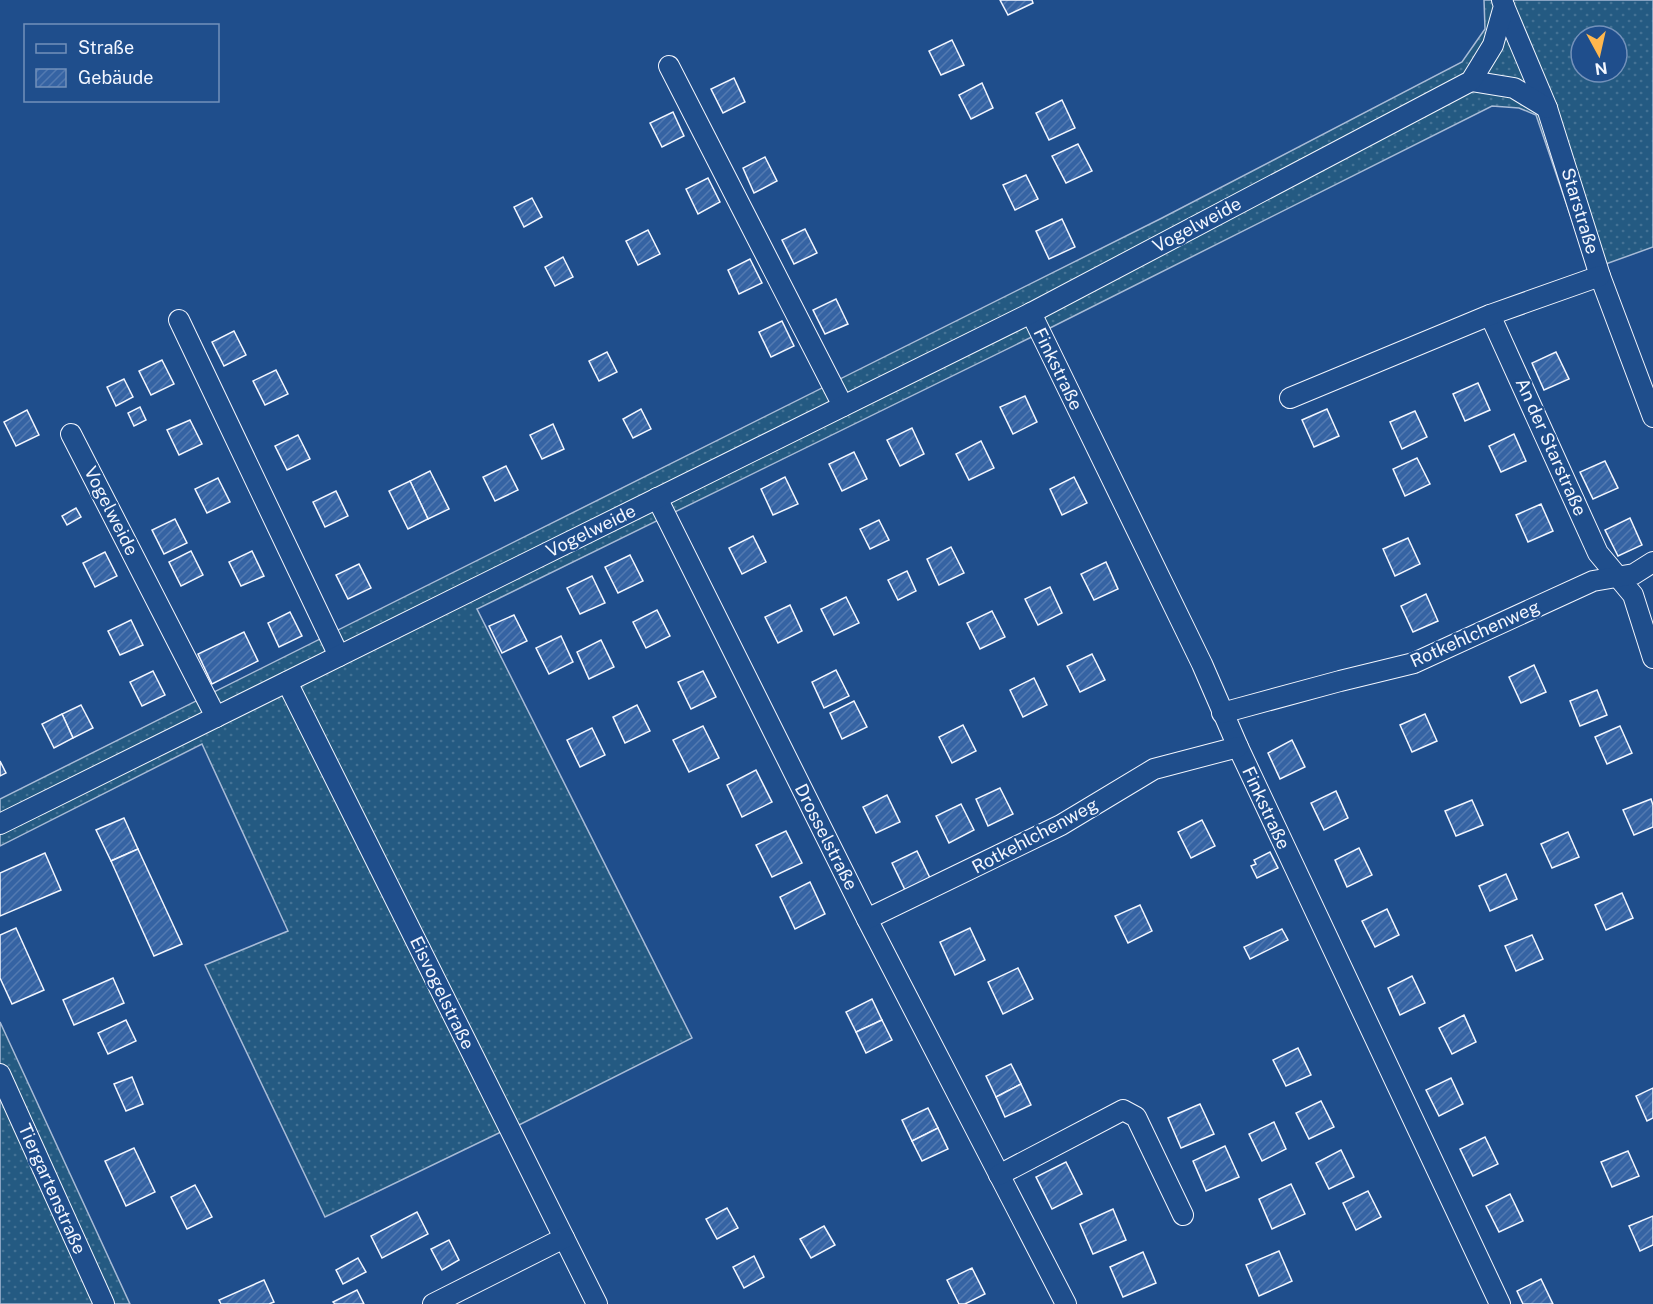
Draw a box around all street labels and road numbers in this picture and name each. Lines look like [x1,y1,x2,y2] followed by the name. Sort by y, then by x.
[1557,165,1604,256] street label: Starstraße
[1149,193,1245,257] street label: Vogelweide
[1030,324,1087,413] street label: Finkstraße
[1512,375,1591,519] street label: An der Starstraße
[80,463,143,559] street label: Vogelweide
[543,500,639,561] street label: Vogelweide
[1407,596,1543,671] street label: Rotkehlchenweg
[1238,763,1295,853] street label: Finkstraße
[791,780,862,893] street label: Drosselstraße
[968,794,1101,878] street label: Rotkehlchenweg
[406,933,479,1053] street label: Eisvogelstraße
[14,1120,91,1257] street label: Tiergartenstraße

